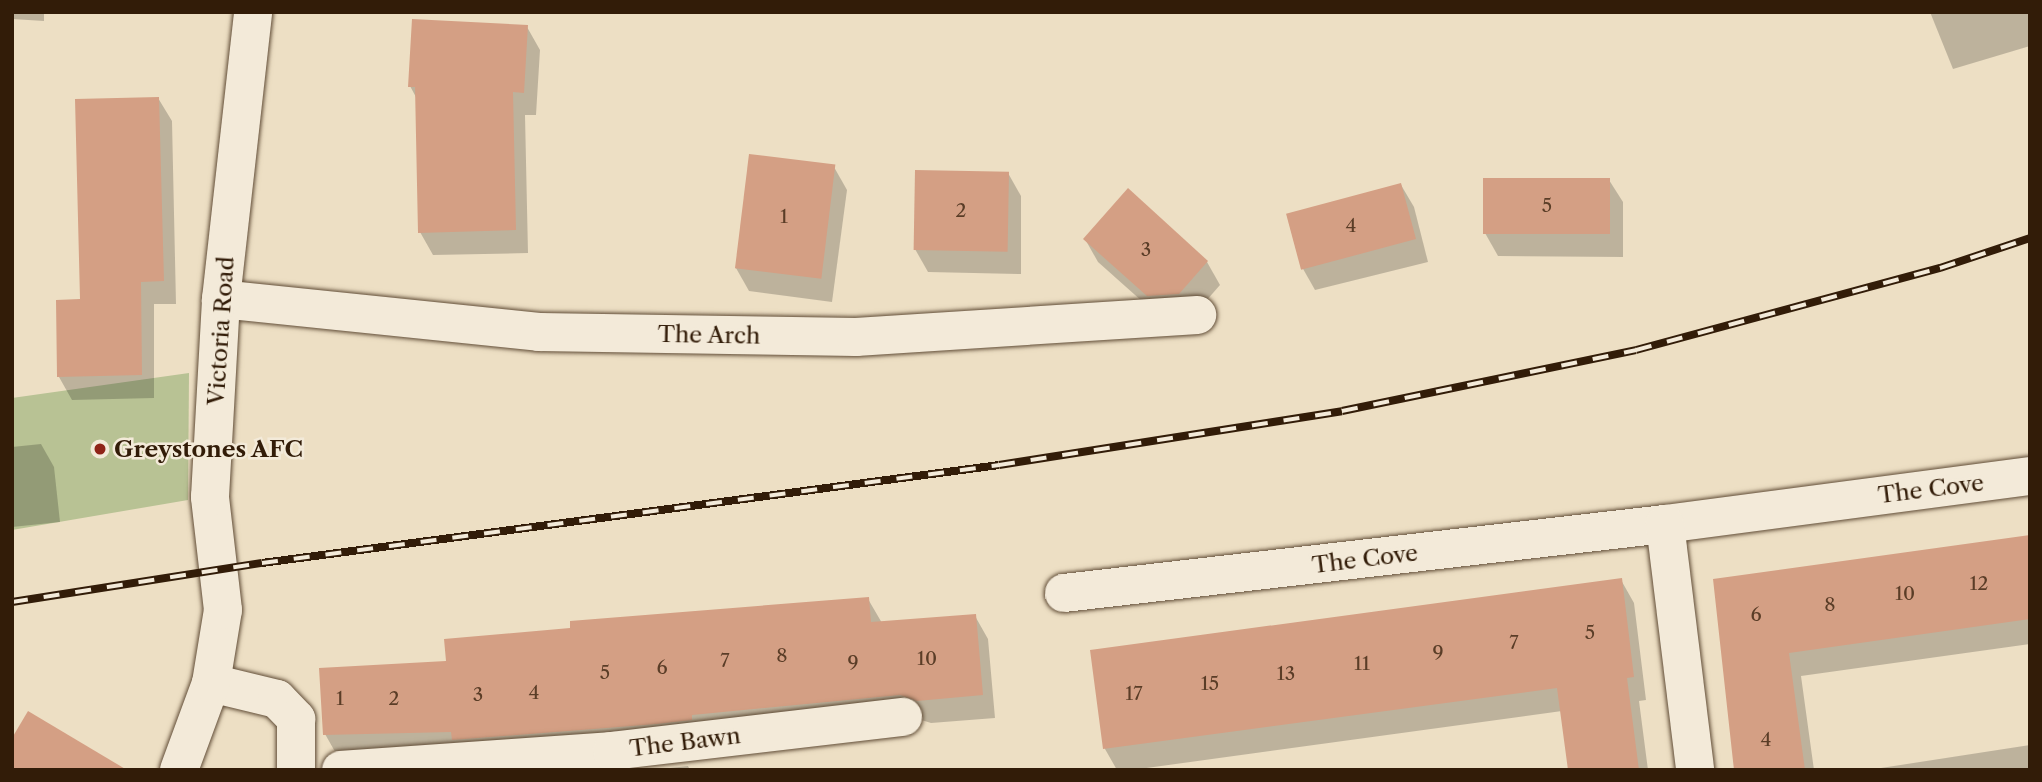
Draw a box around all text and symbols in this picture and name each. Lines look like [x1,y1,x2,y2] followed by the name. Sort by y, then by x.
[1542,195,1552,217] house number: 5
[956,200,966,222] house number: 2
[780,206,788,228] house number: 1
[1346,215,1356,237] house number: 4
[1141,239,1151,261] house number: 3
[202,255,240,407] street label: Victoria Road
[657,320,761,350] street label: The Arch
[114,435,304,463] place label: Greystones AFC
[92,441,108,457] marker: Greystones AFC
[1876,469,1986,509] street label: The Cove
[1310,539,1420,579] street label: The Cove
[1970,573,1988,595] house number: 12
[1895,583,1915,605] house number: 10
[1824,594,1836,616] house number: 8
[1750,604,1762,626] house number: 6
[1585,622,1595,644] house number: 5
[1509,632,1519,654] house number: 7
[1432,642,1444,664] house number: 9
[776,645,788,667] house number: 8
[917,648,937,670] house number: 10
[720,650,730,672] house number: 7
[847,652,859,674] house number: 9
[1354,653,1370,675] house number: 11
[656,657,668,679] house number: 6
[600,662,610,684] house number: 5
[1277,663,1295,685] house number: 13
[1201,673,1219,695] house number: 15
[529,682,539,704] house number: 4
[1125,683,1143,705] house number: 17
[473,684,483,706] house number: 3
[336,688,344,710] house number: 1
[389,688,399,710] house number: 2
[628,722,742,762] street label: The Bawn
[1761,729,1771,751] house number: 4

